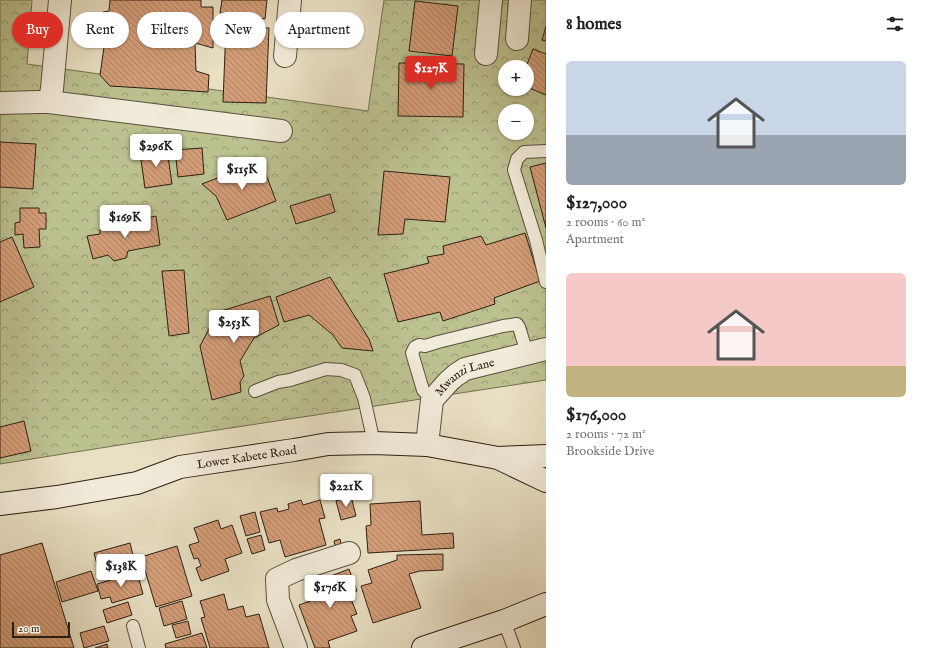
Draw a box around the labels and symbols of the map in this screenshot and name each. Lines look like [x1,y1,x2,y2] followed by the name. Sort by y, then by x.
[403,56,459,90] pin: $127K
[128,134,184,168] pin: $296K
[214,157,270,191] pin: $115K
[97,205,153,239] pin: $169K
[206,310,262,344] pin: $253K
[432,355,496,399] street label: Mwanzi Lane
[196,443,298,472] street label: Lower Kabete Road
[318,474,374,508] pin: $221K
[93,554,149,588] pin: $138K
[302,575,358,609] pin: $176K
[12,620,70,639] scale bar

